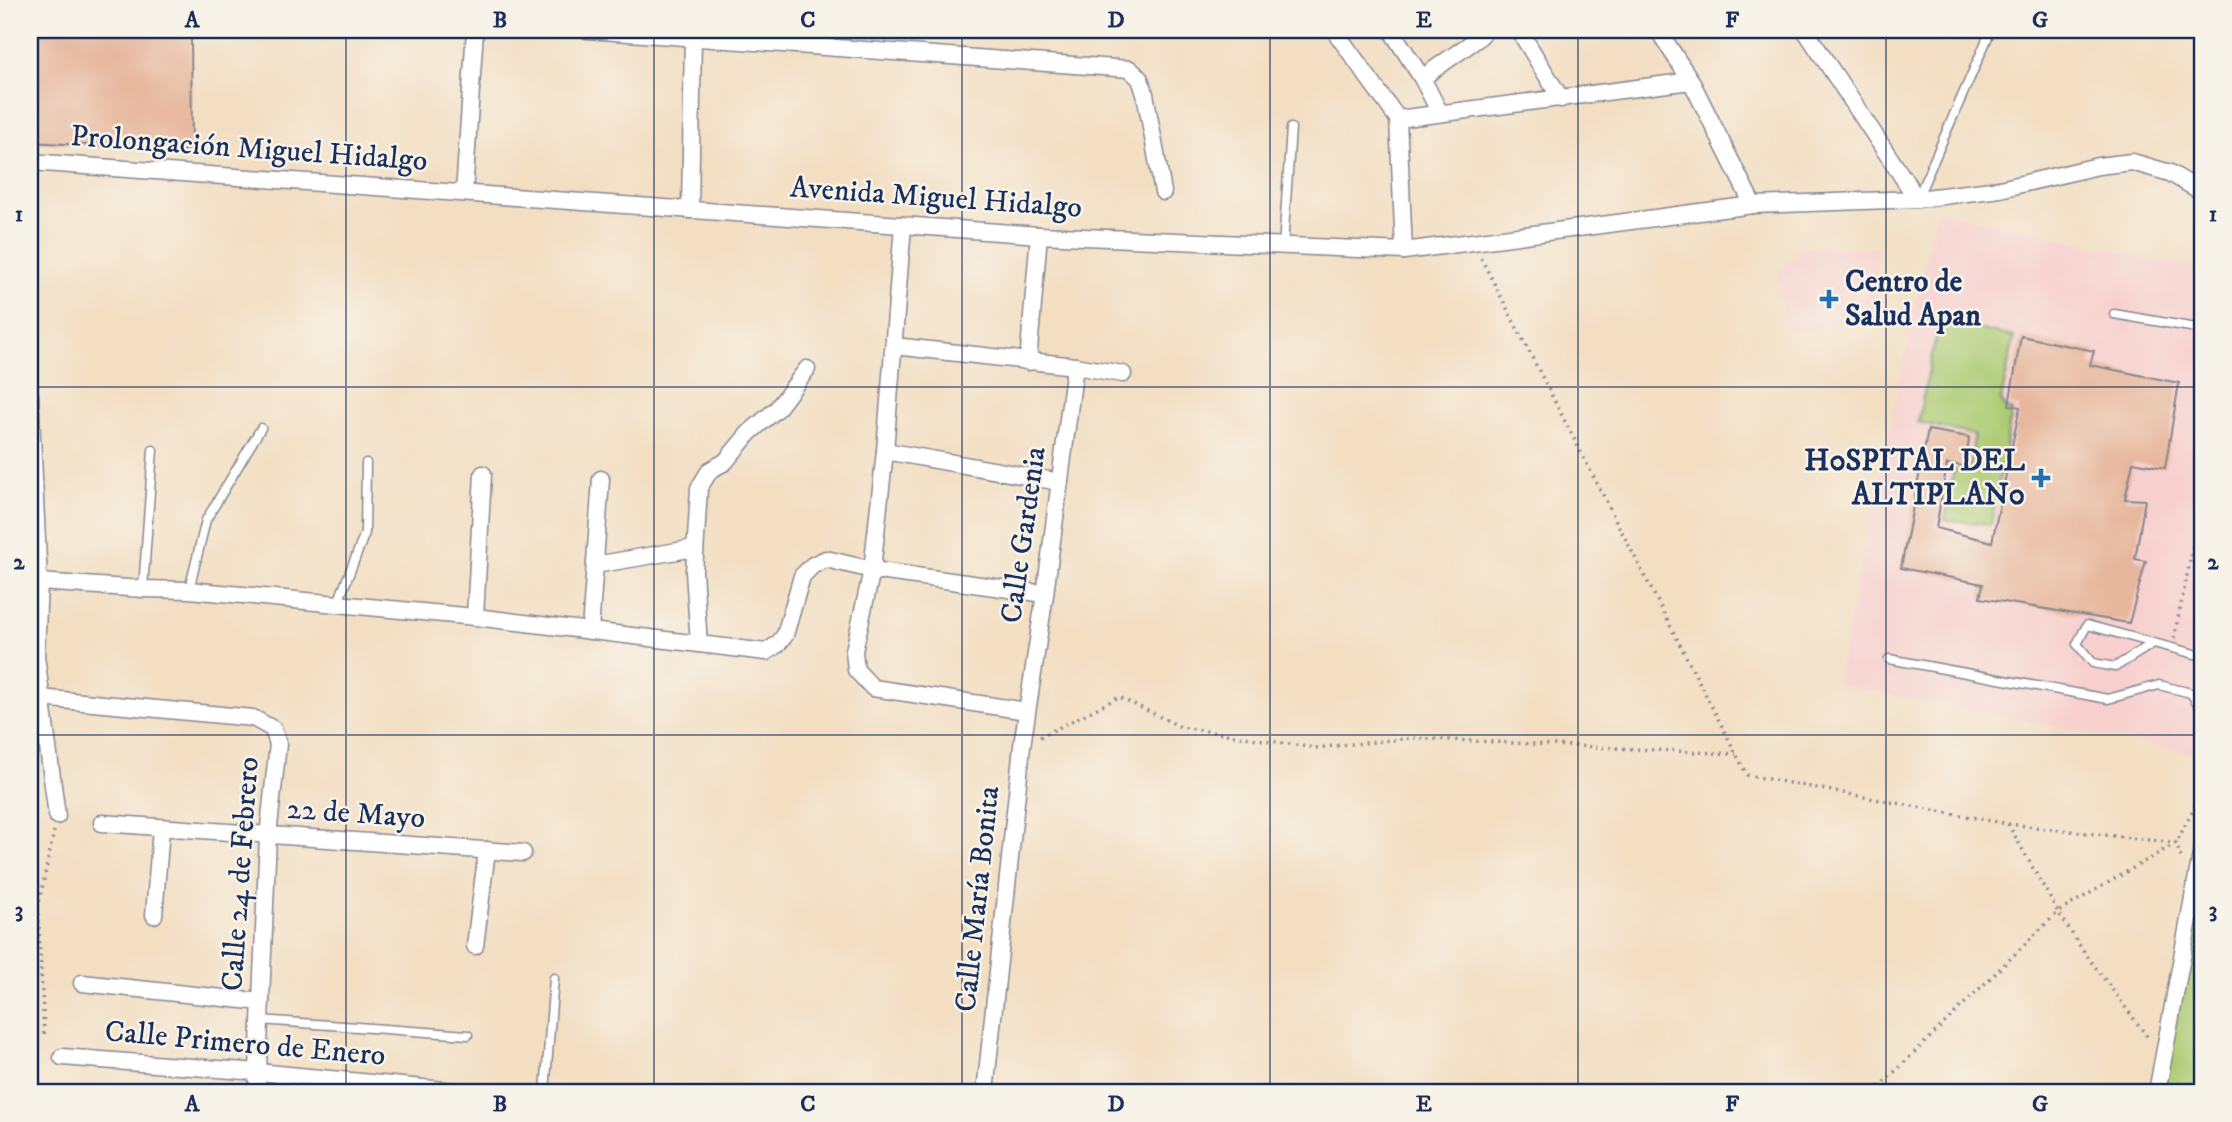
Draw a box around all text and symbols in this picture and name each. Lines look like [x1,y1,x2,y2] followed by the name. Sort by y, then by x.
[184,6,201,35] text: A
[493,6,507,35] text: B
[800,6,816,35] text: C
[1107,6,1125,35] text: D
[1416,6,1432,35] text: E
[1725,6,1740,35] text: F
[2032,6,2048,35] text: G
[69,118,429,180] street label: Prolongación Miguel Hidalgo
[789,169,1083,227] street label: Avenida Miguel Hidalgo
[15,200,23,229] text: 1
[2209,200,2217,229] text: 1
[1845,264,1981,335] place label: Centro de Salud Apan
[1819,289,1839,309] marker: Centro de Salud Apan
[1804,443,2025,514] place label: H0SPITAL DEL ALTIPLAN0
[993,444,1055,626] street label: Calle Gardenia
[2031,468,2051,488] marker: H0SPITAL DEL ALTIPLAN0
[13,548,25,577] text: 2
[2207,548,2219,577] text: 2
[214,755,268,993] street label: Calle 24 de Febrero
[948,784,1008,1014] street label: Calle María Bonita
[286,791,426,837] street label: 22 de Mayo
[15,896,23,925] text: 3
[2209,896,2217,925] text: 3
[103,1013,387,1075] street label: Calle Primero de Enero
[184,1090,201,1119] text: A
[493,1090,507,1119] text: B
[800,1090,816,1119] text: C
[1107,1090,1125,1119] text: D
[1416,1090,1432,1119] text: E
[1725,1090,1740,1119] text: F
[2032,1090,2048,1119] text: G

